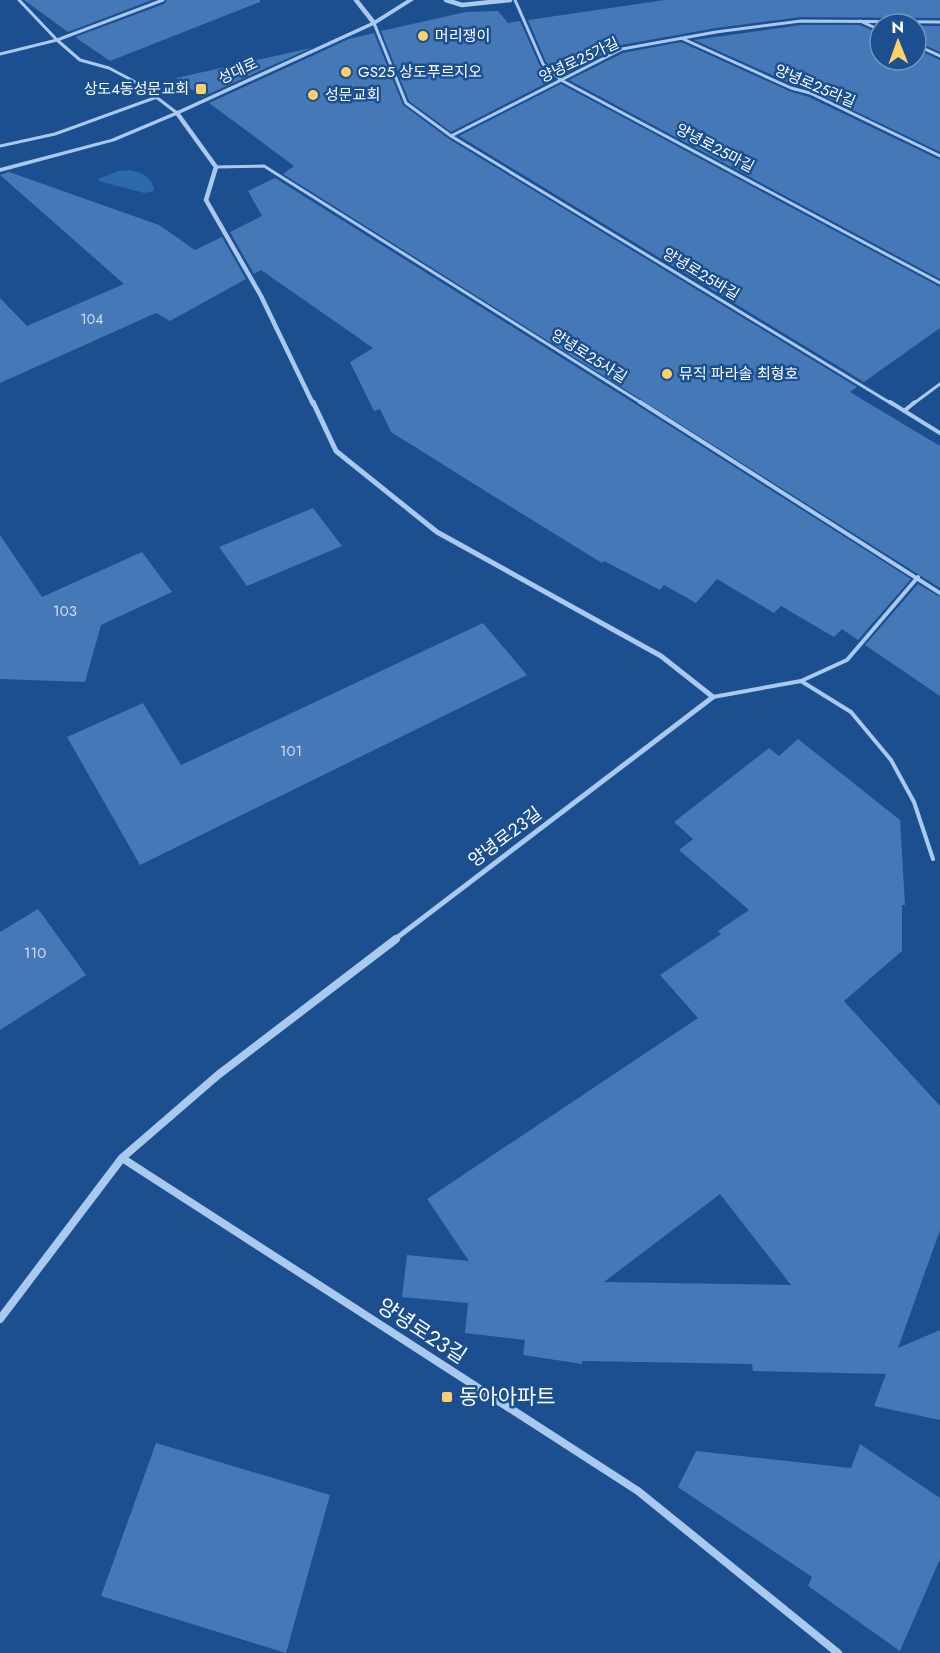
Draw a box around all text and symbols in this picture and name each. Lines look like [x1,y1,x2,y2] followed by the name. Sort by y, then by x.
[868,12,928,72] north arrow
[891,16,904,39] text: N
[435,25,490,47] place label: 머리쟁이
[416,29,430,43] marker: 머리쟁이
[535,32,623,88] street label: 양녕로25가길
[215,52,261,90] street label: 성대로
[771,59,859,113] street label: 양녕로25라길
[358,61,482,83] place label: GS25 상도푸르지오
[339,65,353,79] marker: GS25 상도푸르지오
[84,78,189,100] place label: 상도4동성문교회
[194,82,208,96] marker: 상도4동성문교회
[325,84,380,106] place label: 성문교회
[306,88,320,102] marker: 성문교회
[672,118,758,178] street label: 양녕로25마길
[658,242,744,306] street label: 양녕로25바길
[81,309,103,329] house number: 104
[547,324,631,388] street label: 양녕로25사길
[679,363,798,385] place label: 뮤직 파라솔 최형호
[660,367,674,381] marker: 뮤직 파라솔 최형호
[53,600,77,622] house number: 103
[280,740,302,762] house number: 101
[463,801,547,873] street label: 양녕로23길
[24,942,46,964] house number: 110
[372,1291,472,1371] street label: 양녕로23길
[459,1382,556,1412] place label: 동아아파트
[440,1390,454,1404] marker: 동아아파트

